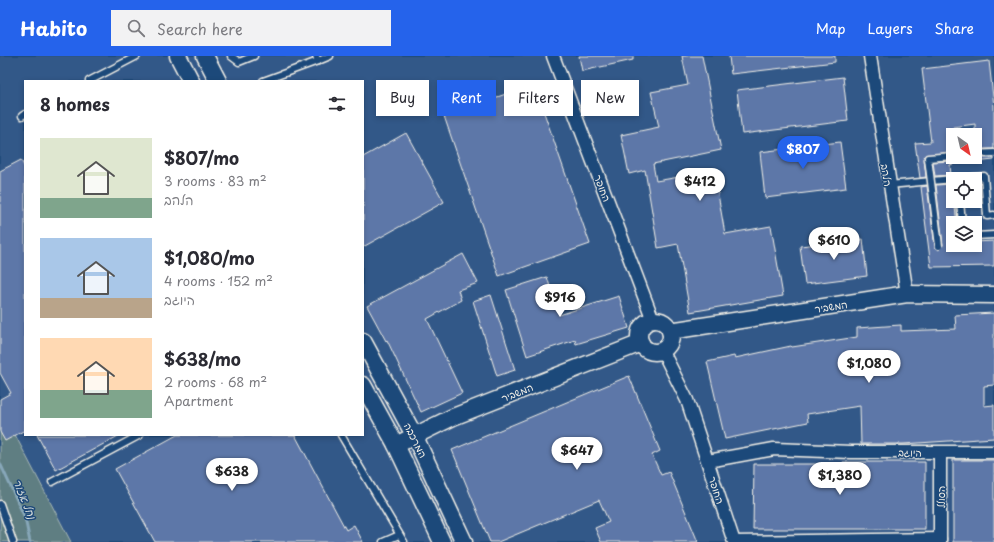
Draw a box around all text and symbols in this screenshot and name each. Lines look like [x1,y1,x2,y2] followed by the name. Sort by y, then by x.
[111,10,391,46] search box
[20,14,87,42] text: Habito
[125,17,147,39] icon: search
[157,17,243,40] text: Search here
[816,18,846,39] text: Map
[868,18,913,39] text: Layers
[935,18,974,39] text: Share
[376,80,429,116] chip: Buy
[437,80,496,116] chip: Rent
[504,80,573,116] chip: Filters
[581,80,639,116] chip: New
[40,91,110,117] text: 8 homes
[326,93,348,115] icon: filters
[946,128,982,164] north arrow
[946,128,982,252] map controls
[779,136,827,170] pin: $807
[786,139,820,158] text: $807
[164,145,239,171] text: $807/mo
[72,154,120,202] icon: home
[878,163,896,187] street label: הלהב
[676,168,724,202] pin: $412
[164,171,267,190] text: 3 rooms · 83 m²
[684,171,716,190] text: $412
[591,172,615,204] street label: החופר
[946,172,982,208] button: locate
[164,190,194,209] text: הלהב
[946,216,982,252] button: layers
[810,227,858,261] pin: $610
[818,230,850,249] text: $610
[164,245,255,271] text: $1,080/mo
[72,254,120,302] icon: home
[164,271,273,290] text: 4 rooms · 152 m²
[536,284,584,318] pin: $916
[544,287,576,306] text: $916
[164,290,195,309] text: היוגב
[813,296,849,316] street label: המשביר
[164,346,241,372] text: $638/mo
[836,350,902,384] pin: $1,080
[847,353,891,372] text: $1,080
[72,354,120,402] icon: home
[164,372,267,391] text: 2 rooms · 68 m²
[499,379,535,405] street label: המשביר
[164,391,233,410] text: Apartment
[401,420,431,460] street label: המרכבה
[553,437,601,471] pin: $647
[560,440,594,459] text: $647
[898,444,922,460] street label: היוגב
[208,458,256,492] pin: $638
[215,461,249,480] text: $638
[807,462,873,496] pin: $1,380
[818,465,862,484] text: $1,380
[706,474,728,506] street label: החופר
[9,476,41,522] water label: נחל אזור
[933,486,948,508] street label: הסולל

